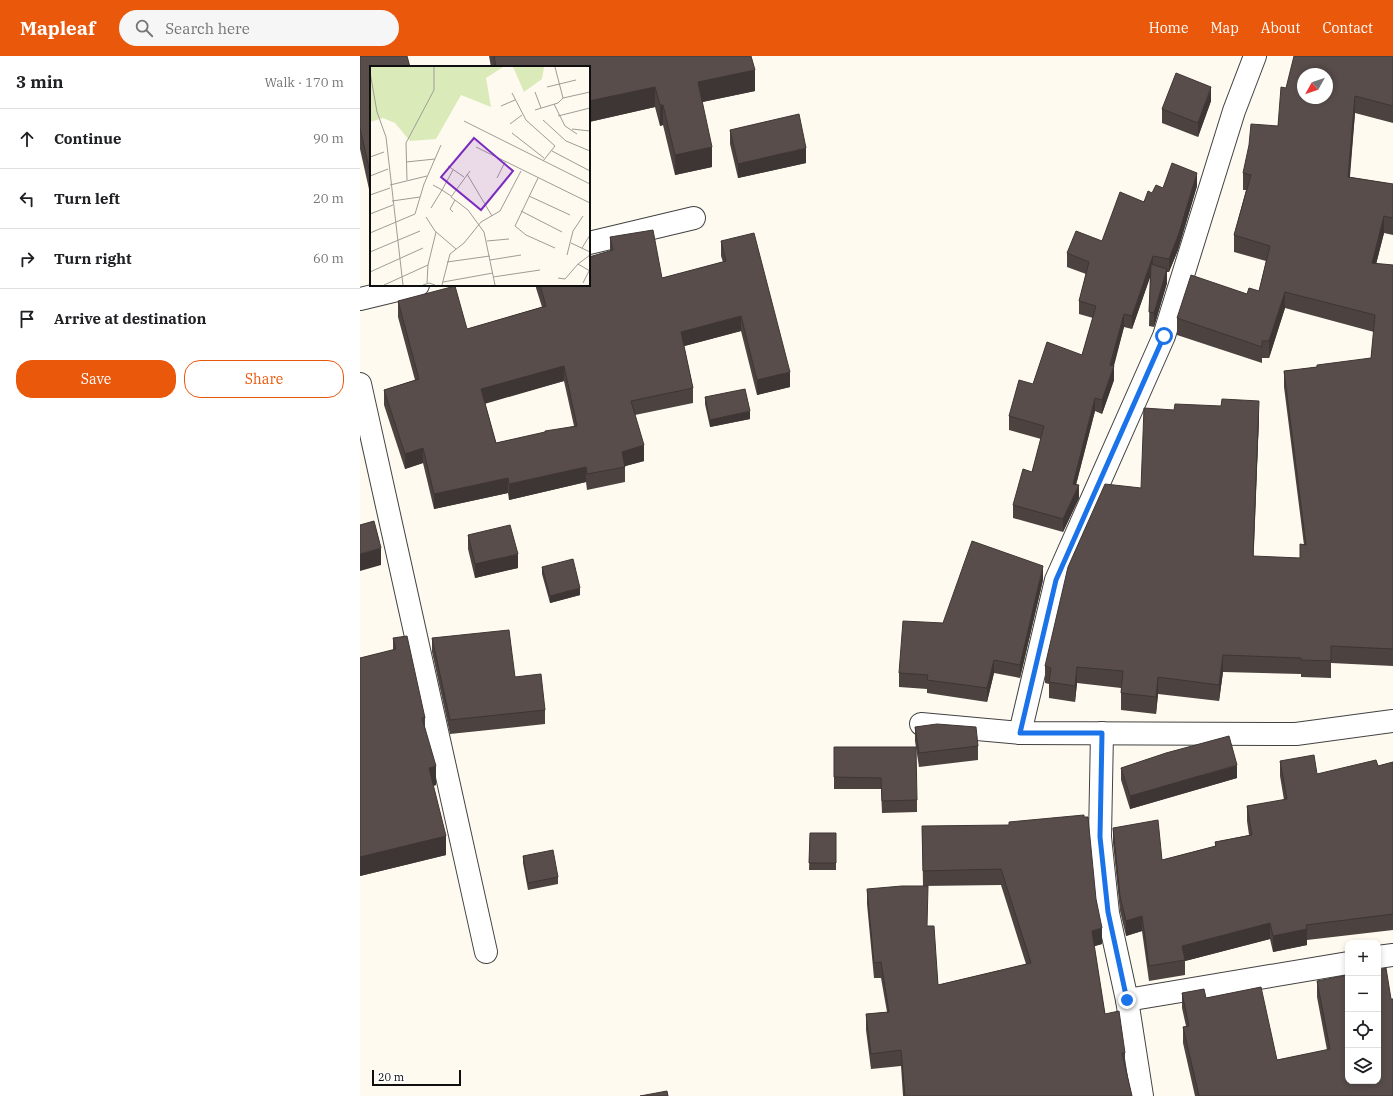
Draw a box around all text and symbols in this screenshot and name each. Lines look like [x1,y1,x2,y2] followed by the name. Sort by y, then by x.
[119,10,399,46] search box
[20,16,95,40] text: Mapleaf
[133,17,155,39] icon: search
[165,19,250,38] text: Search here
[1149,19,1188,37] text: Home
[1210,19,1239,37] text: Map
[1261,19,1300,37] text: About
[1322,19,1373,37] text: Contact
[370,66,590,286] inset map
[1297,68,1333,104] north arrow
[16,71,64,93] text: 3 min
[265,74,344,91] text: Walk · 170 m
[16,128,38,150] icon: ahead
[54,129,121,148] text: Continue
[313,130,344,147] text: 90 m
[16,188,38,210] icon: left
[54,189,120,208] text: Turn left
[313,190,344,207] text: 20 m
[16,248,38,270] icon: right
[54,249,132,268] text: Turn right
[313,250,344,267] text: 60 m
[16,308,38,330] icon: arrive
[54,309,206,328] text: Arrive at destination
[1155,327,1173,345] route start
[16,360,176,398] button: Save
[184,360,344,398] button: Share
[1345,940,1381,1084] map controls
[1345,940,1381,976] button: +
[1345,976,1381,1012] button: −
[1118,991,1136,1009] route end
[1345,1012,1381,1048] button: locate
[1345,1048,1381,1084] button: layers
[372,1068,461,1087] scale bar
[378,1070,404,1084] text: 20 m

